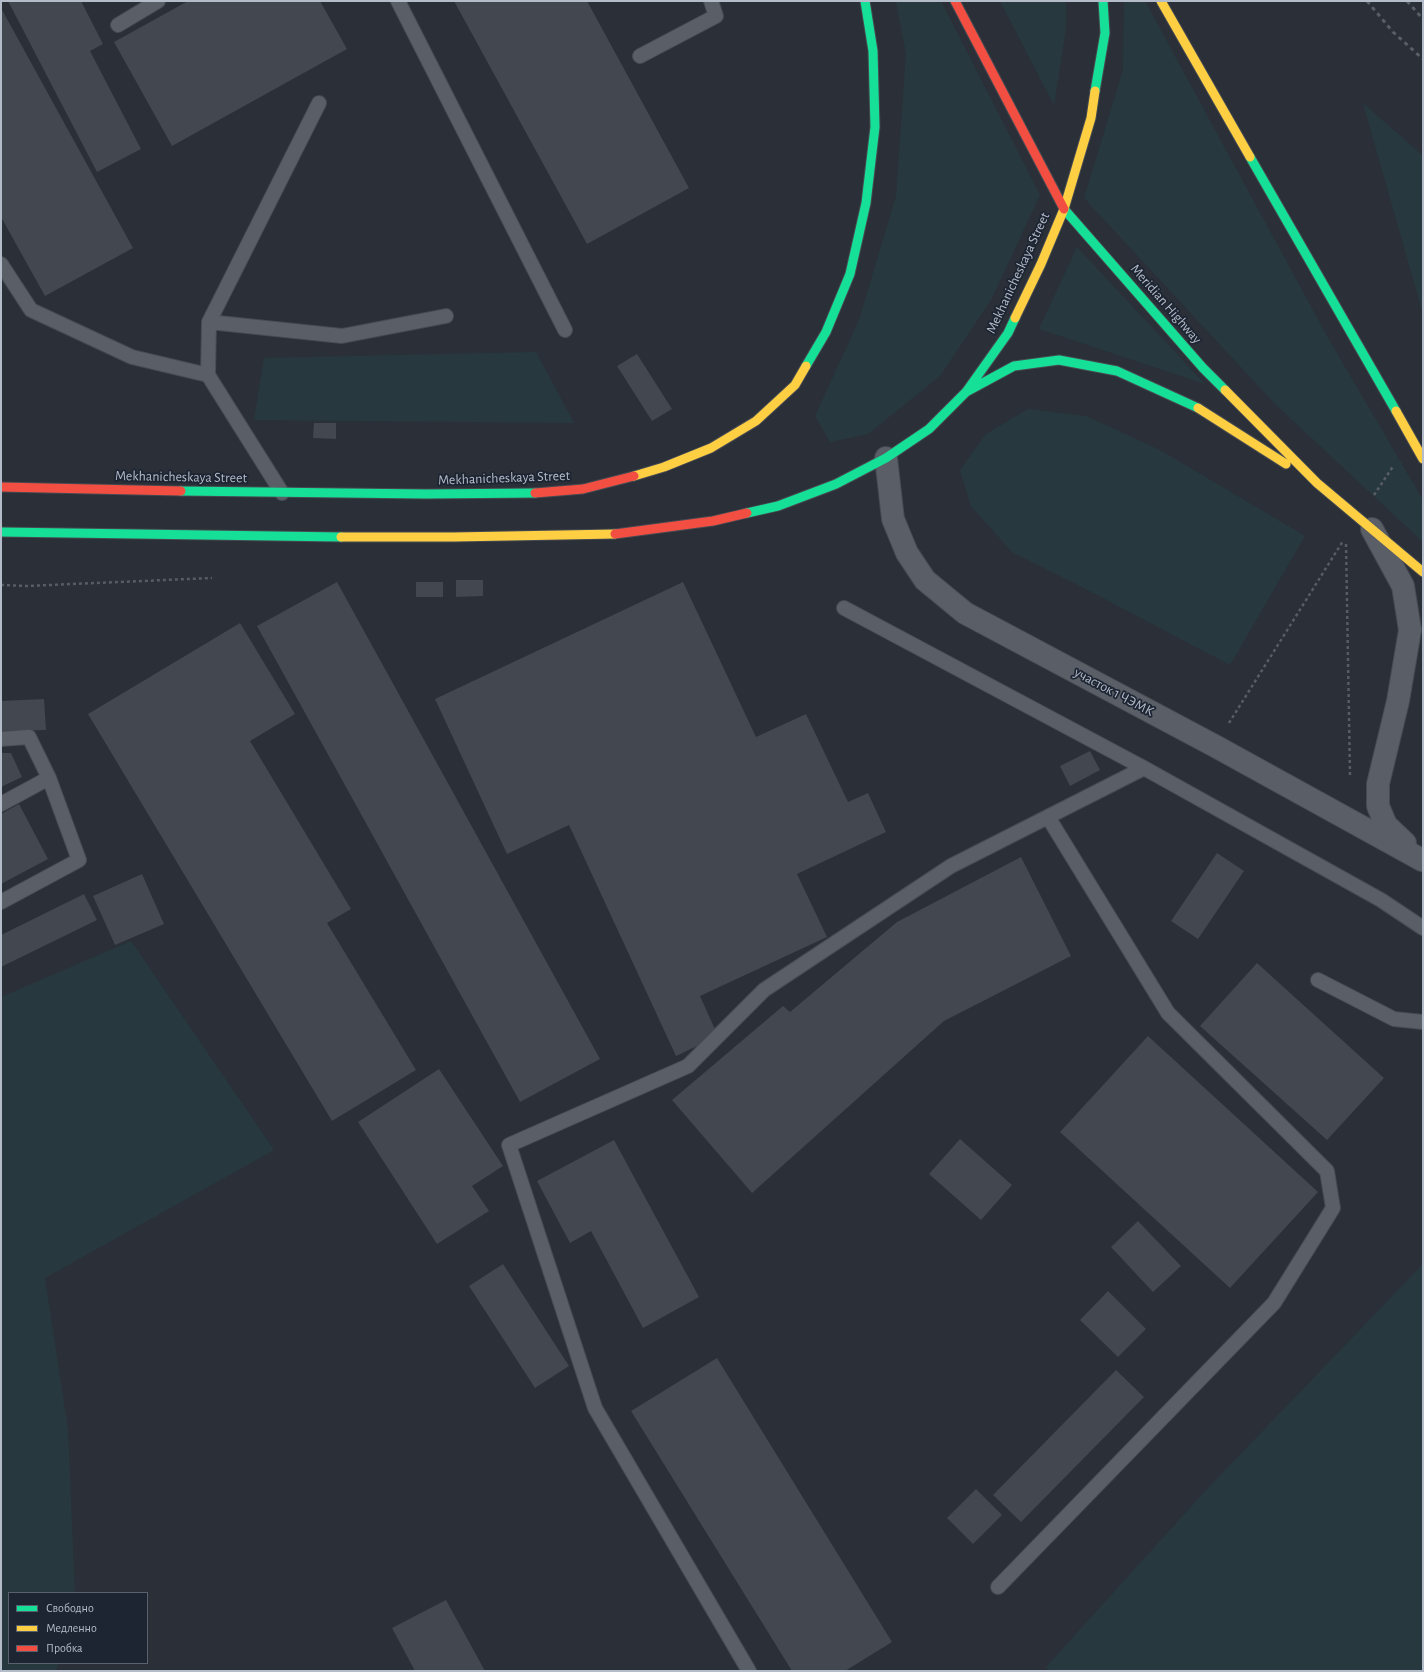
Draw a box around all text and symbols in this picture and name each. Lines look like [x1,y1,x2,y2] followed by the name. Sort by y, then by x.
[982,210,1054,336] street label: Mekhanicheskaya Street
[1127,261,1205,347] street label: Meridian Highway
[115,467,247,487] street label: Mekhanicheskaya Street
[438,467,570,489] street label: Mekhanicheskaya Street
[1071,664,1157,720] street label: участок 1 ЧЭМК
[8,1592,148,1664] legend
[46,1602,94,1614] text: Свободно
[46,1622,97,1634] text: Медленно
[46,1642,83,1654] text: Пробка

